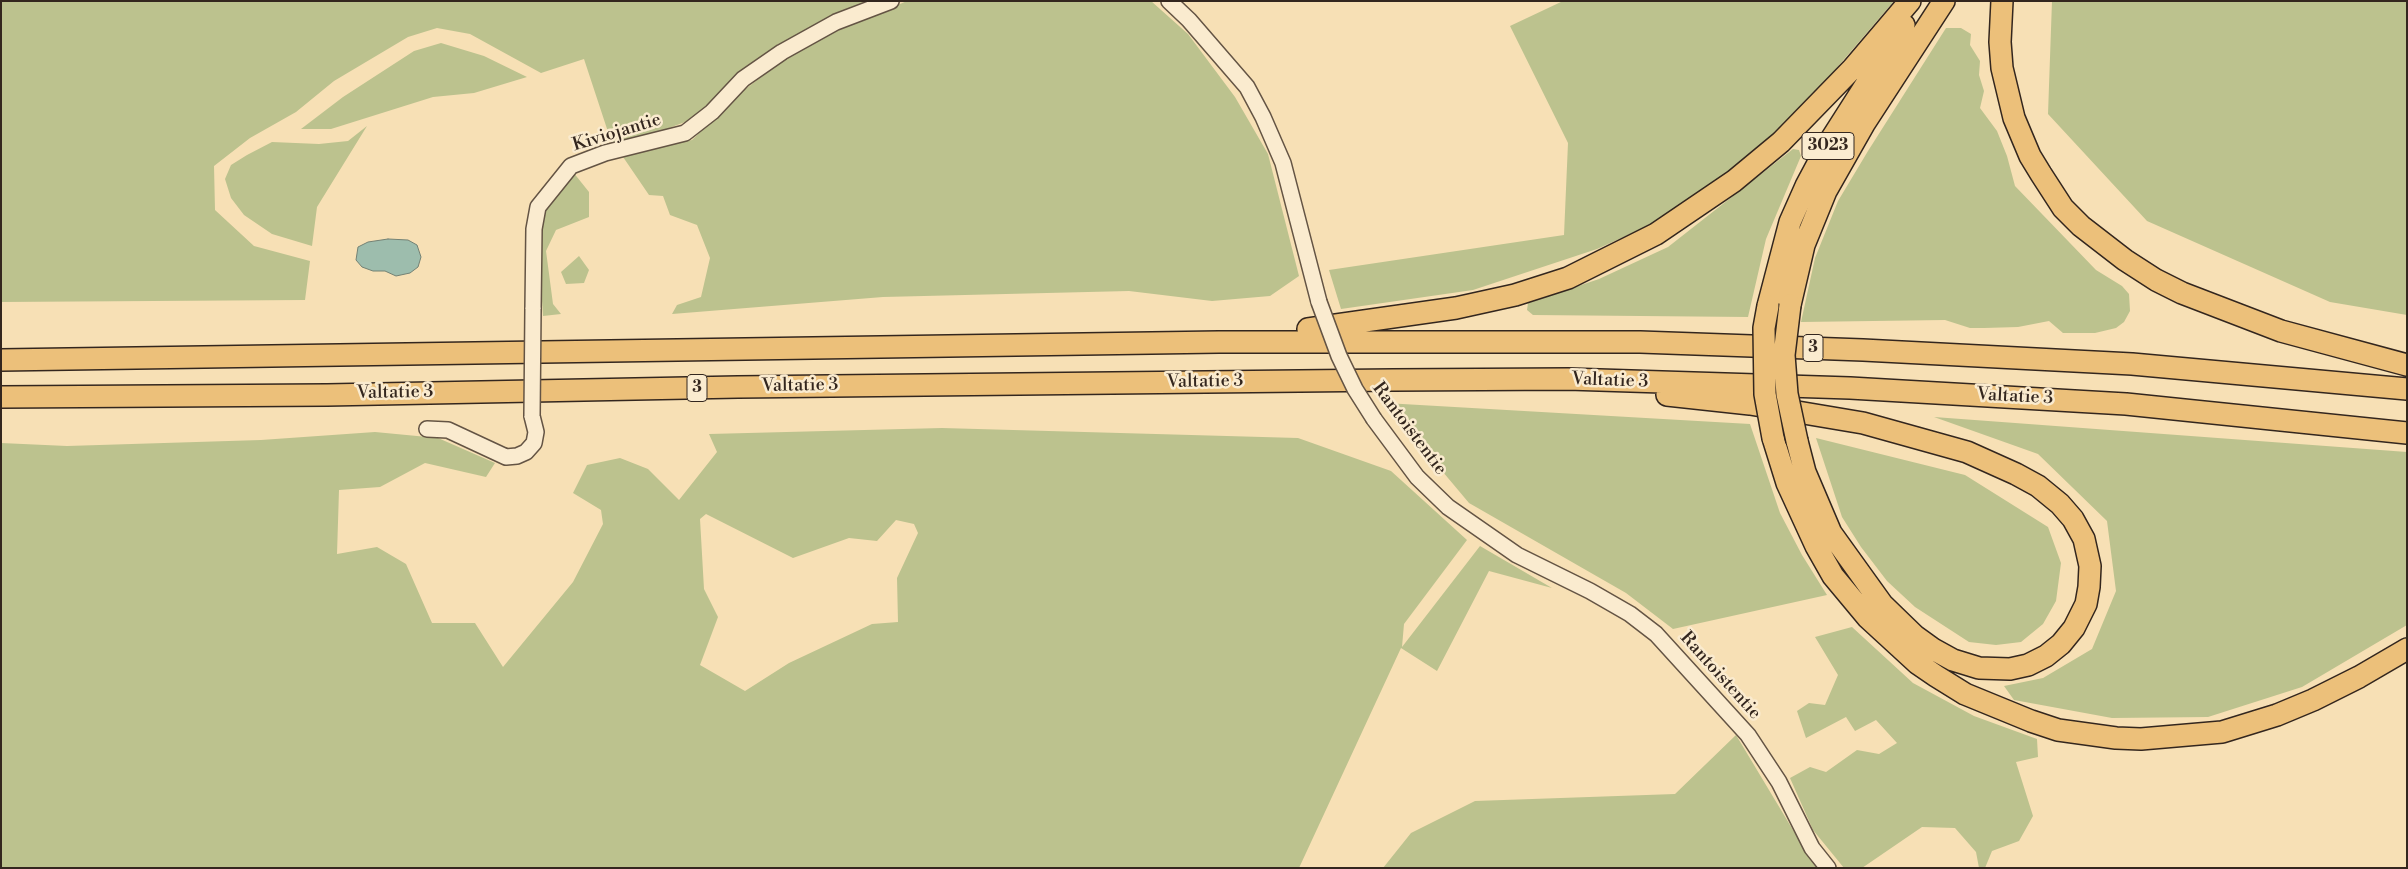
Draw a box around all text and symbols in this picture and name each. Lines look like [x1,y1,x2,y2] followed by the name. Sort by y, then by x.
[570,109,664,157] street label: Kiviojantie
[1802,132,1854,160] road number: 3023
[1803,334,1823,362] road number: 3
[1571,369,1649,393] street label: Valtatie 3
[1167,371,1243,393] street label: Valtatie 3
[687,374,707,402] road number: 3
[762,375,838,397] street label: Valtatie 3
[1367,378,1451,480] street label: Rantoistentie
[357,382,433,404] street label: Valtatie 3
[1976,384,2054,410] street label: Valtatie 3
[1675,628,1765,724] street label: Rantoistentie

